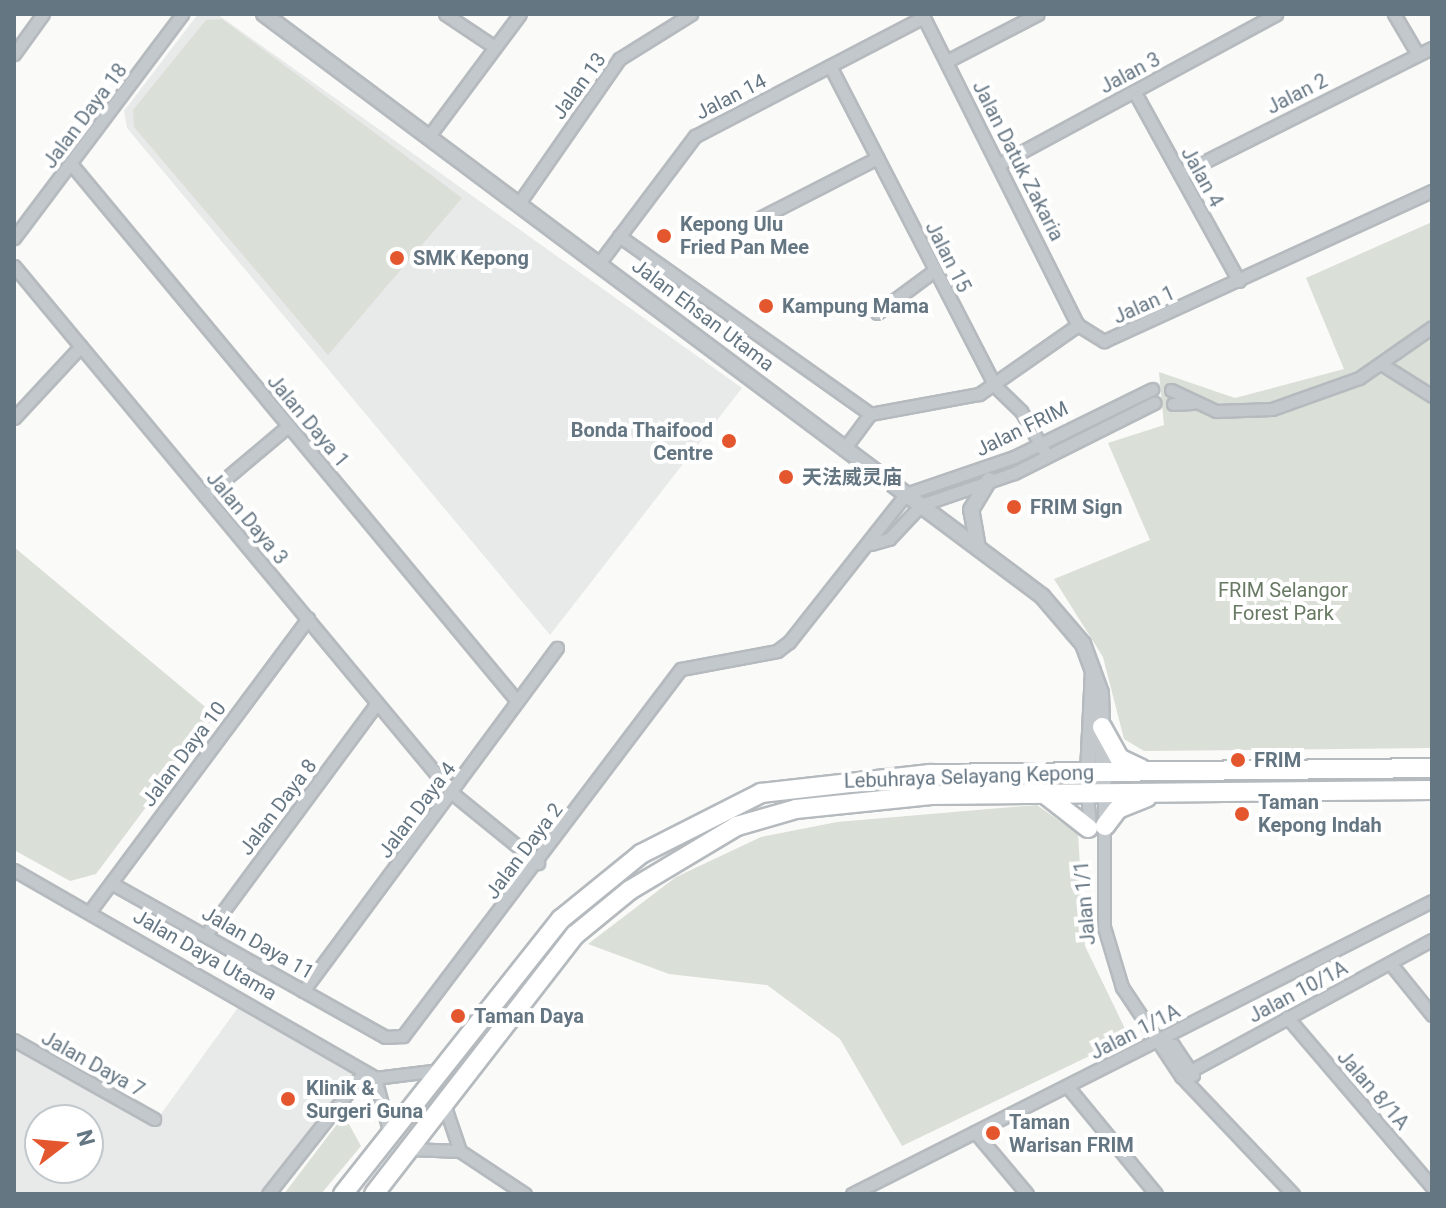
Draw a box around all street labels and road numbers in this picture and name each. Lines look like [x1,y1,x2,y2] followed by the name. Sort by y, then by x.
[1096,47,1164,99] street label: Jalan 3
[547,48,611,124] street label: Jalan 13
[38,59,132,173] street label: Jalan Daya 18
[692,69,770,125] street label: Jalan 14
[1263,69,1331,119] street label: Jalan 2
[967,77,1069,245] street label: Jalan Datuk Zakaria
[1176,143,1228,211] street label: Jalan 4
[920,218,976,296] street label: Jalan 15
[627,254,779,376] street label: Jalan Ehsan Utama
[1109,281,1179,329] street label: Jalan 1
[262,370,354,472] street label: Jalan Daya 1
[972,396,1072,462] street label: Jalan FRIM
[201,467,293,569] street label: Jalan Daya 3
[137,697,231,811] street label: Jalan Daya 10
[234,754,322,860] street label: Jalan Daya 8
[373,757,461,863] street label: Jalan Daya 4
[844,761,1094,793] street label: Lebuhraya Selayang Kepong
[480,798,568,904] street label: Jalan Daya 2
[1069,860,1101,946] street label: Jalan 1/1
[198,901,318,985] street label: Jalan Daya 11
[129,904,281,1006] street label: Jalan Daya Utama
[1244,956,1352,1028] street label: Jalan 10/1A
[1086,999,1184,1065] street label: Jalan 1/1A
[37,1026,149,1102] street label: Jalan Daya 7
[1332,1045,1414,1135] street label: Jalan 8/1A

